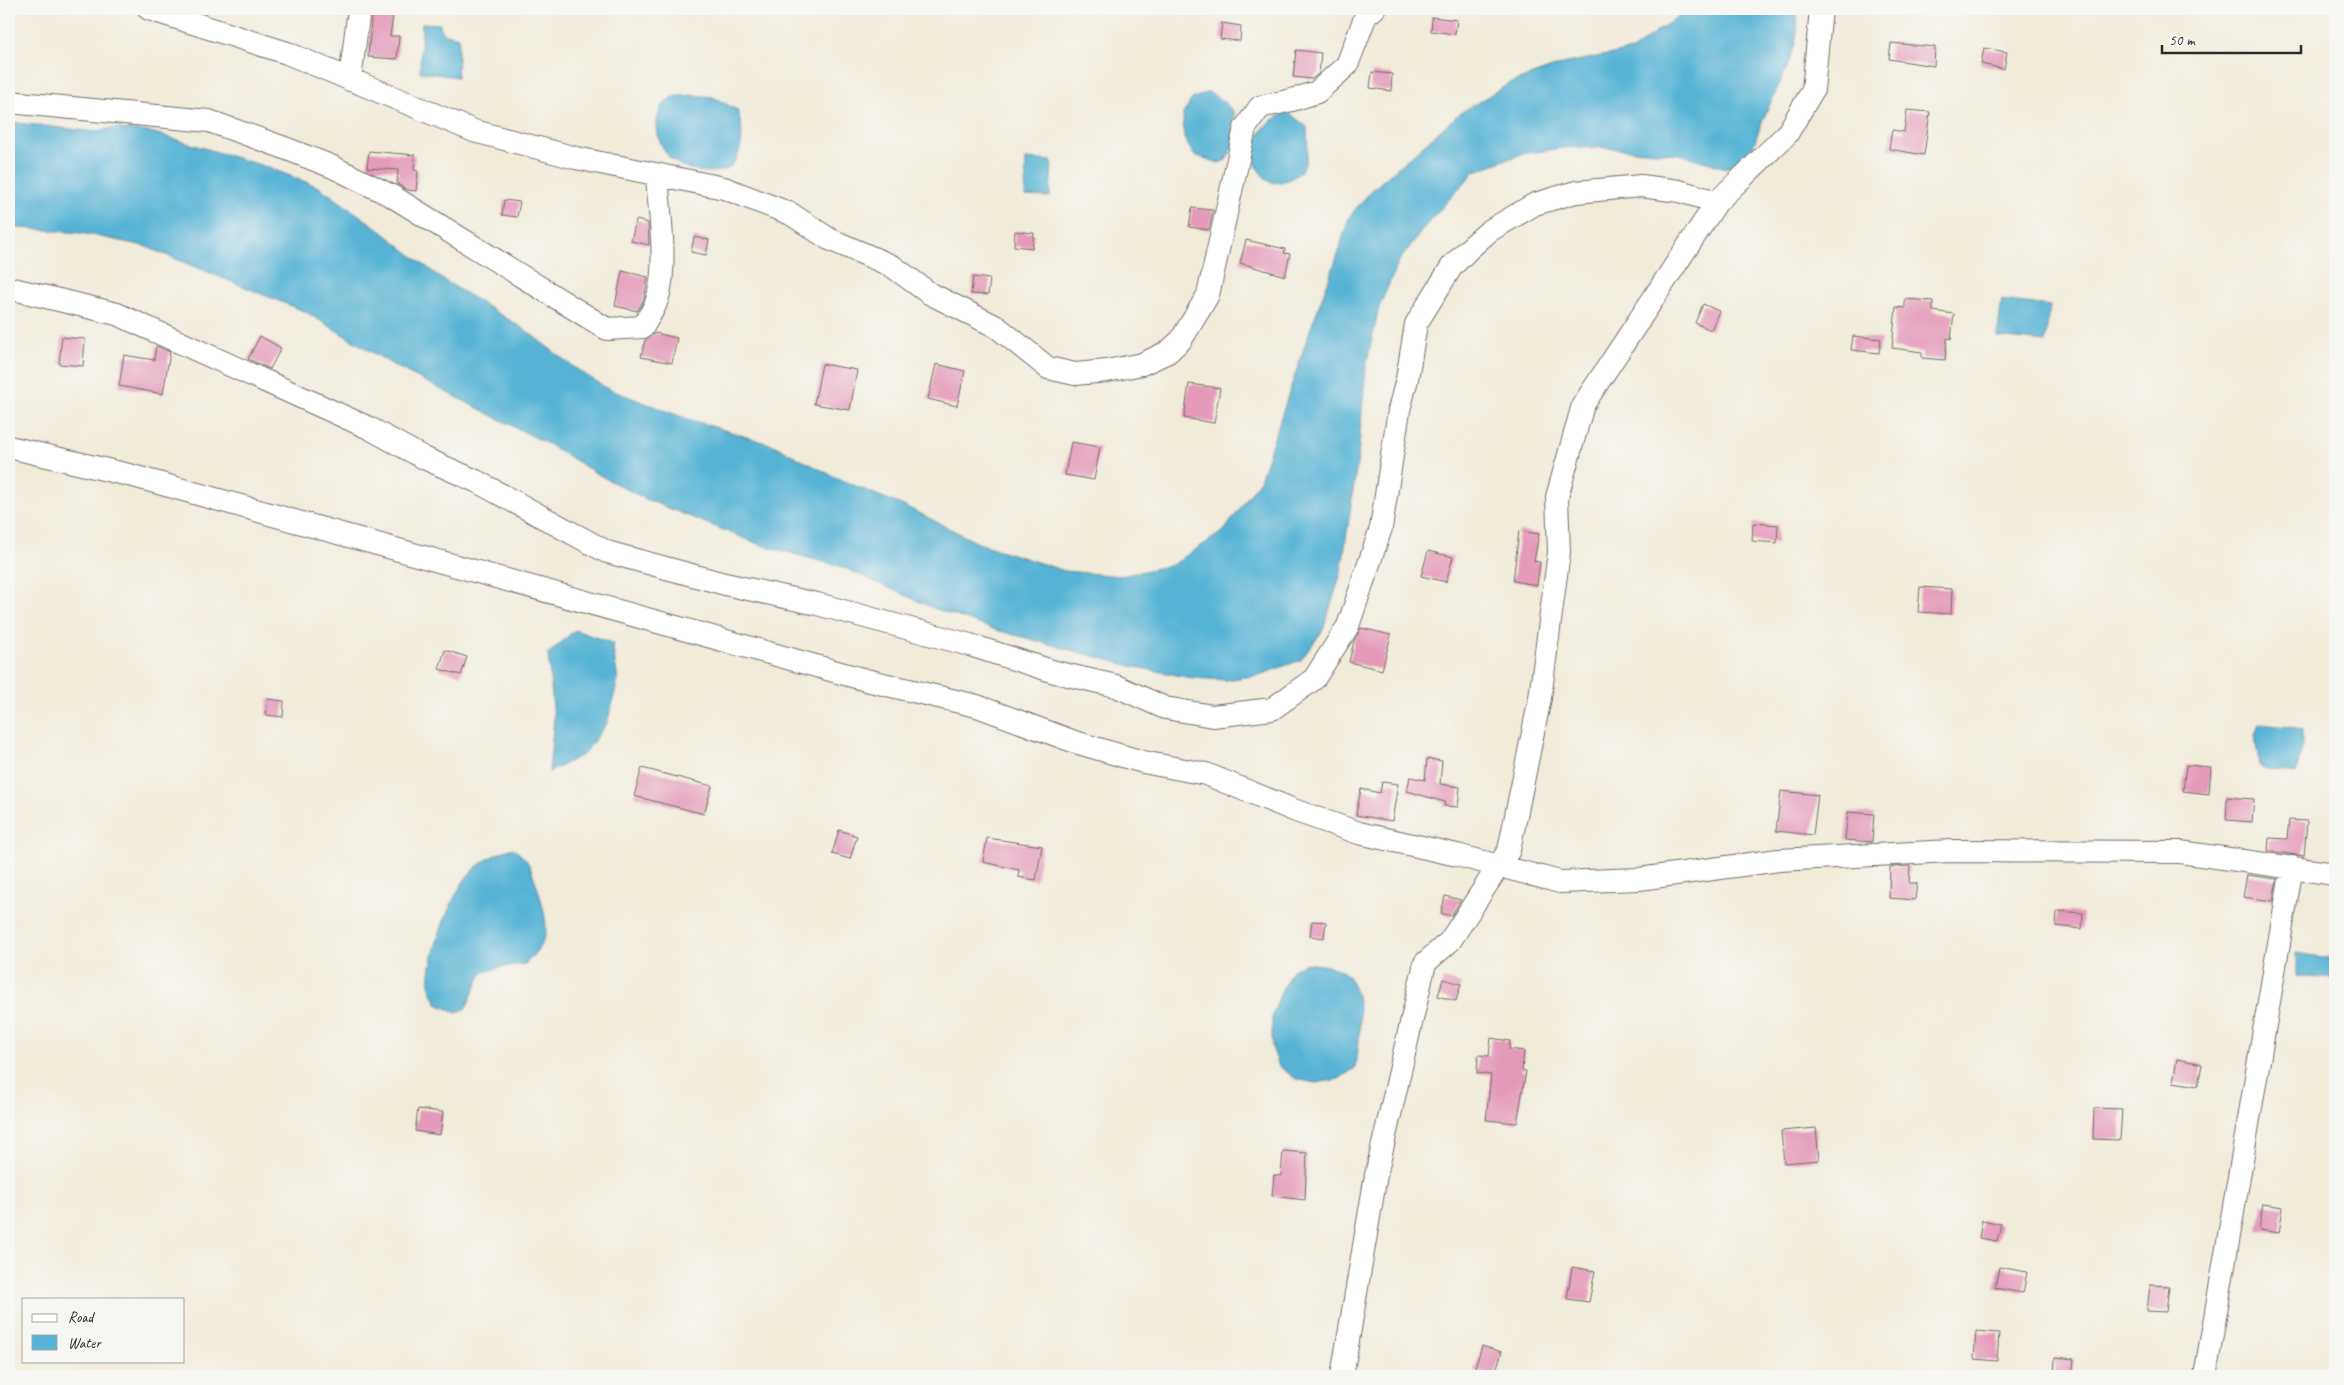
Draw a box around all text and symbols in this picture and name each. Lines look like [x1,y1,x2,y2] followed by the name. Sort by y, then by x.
[2162,22,2300,54] scale bar
[2169,31,2196,50] text: 50 m
[22,1298,185,1362] legend
[68,1308,95,1327] text: Road
[68,1334,102,1353] text: Water

